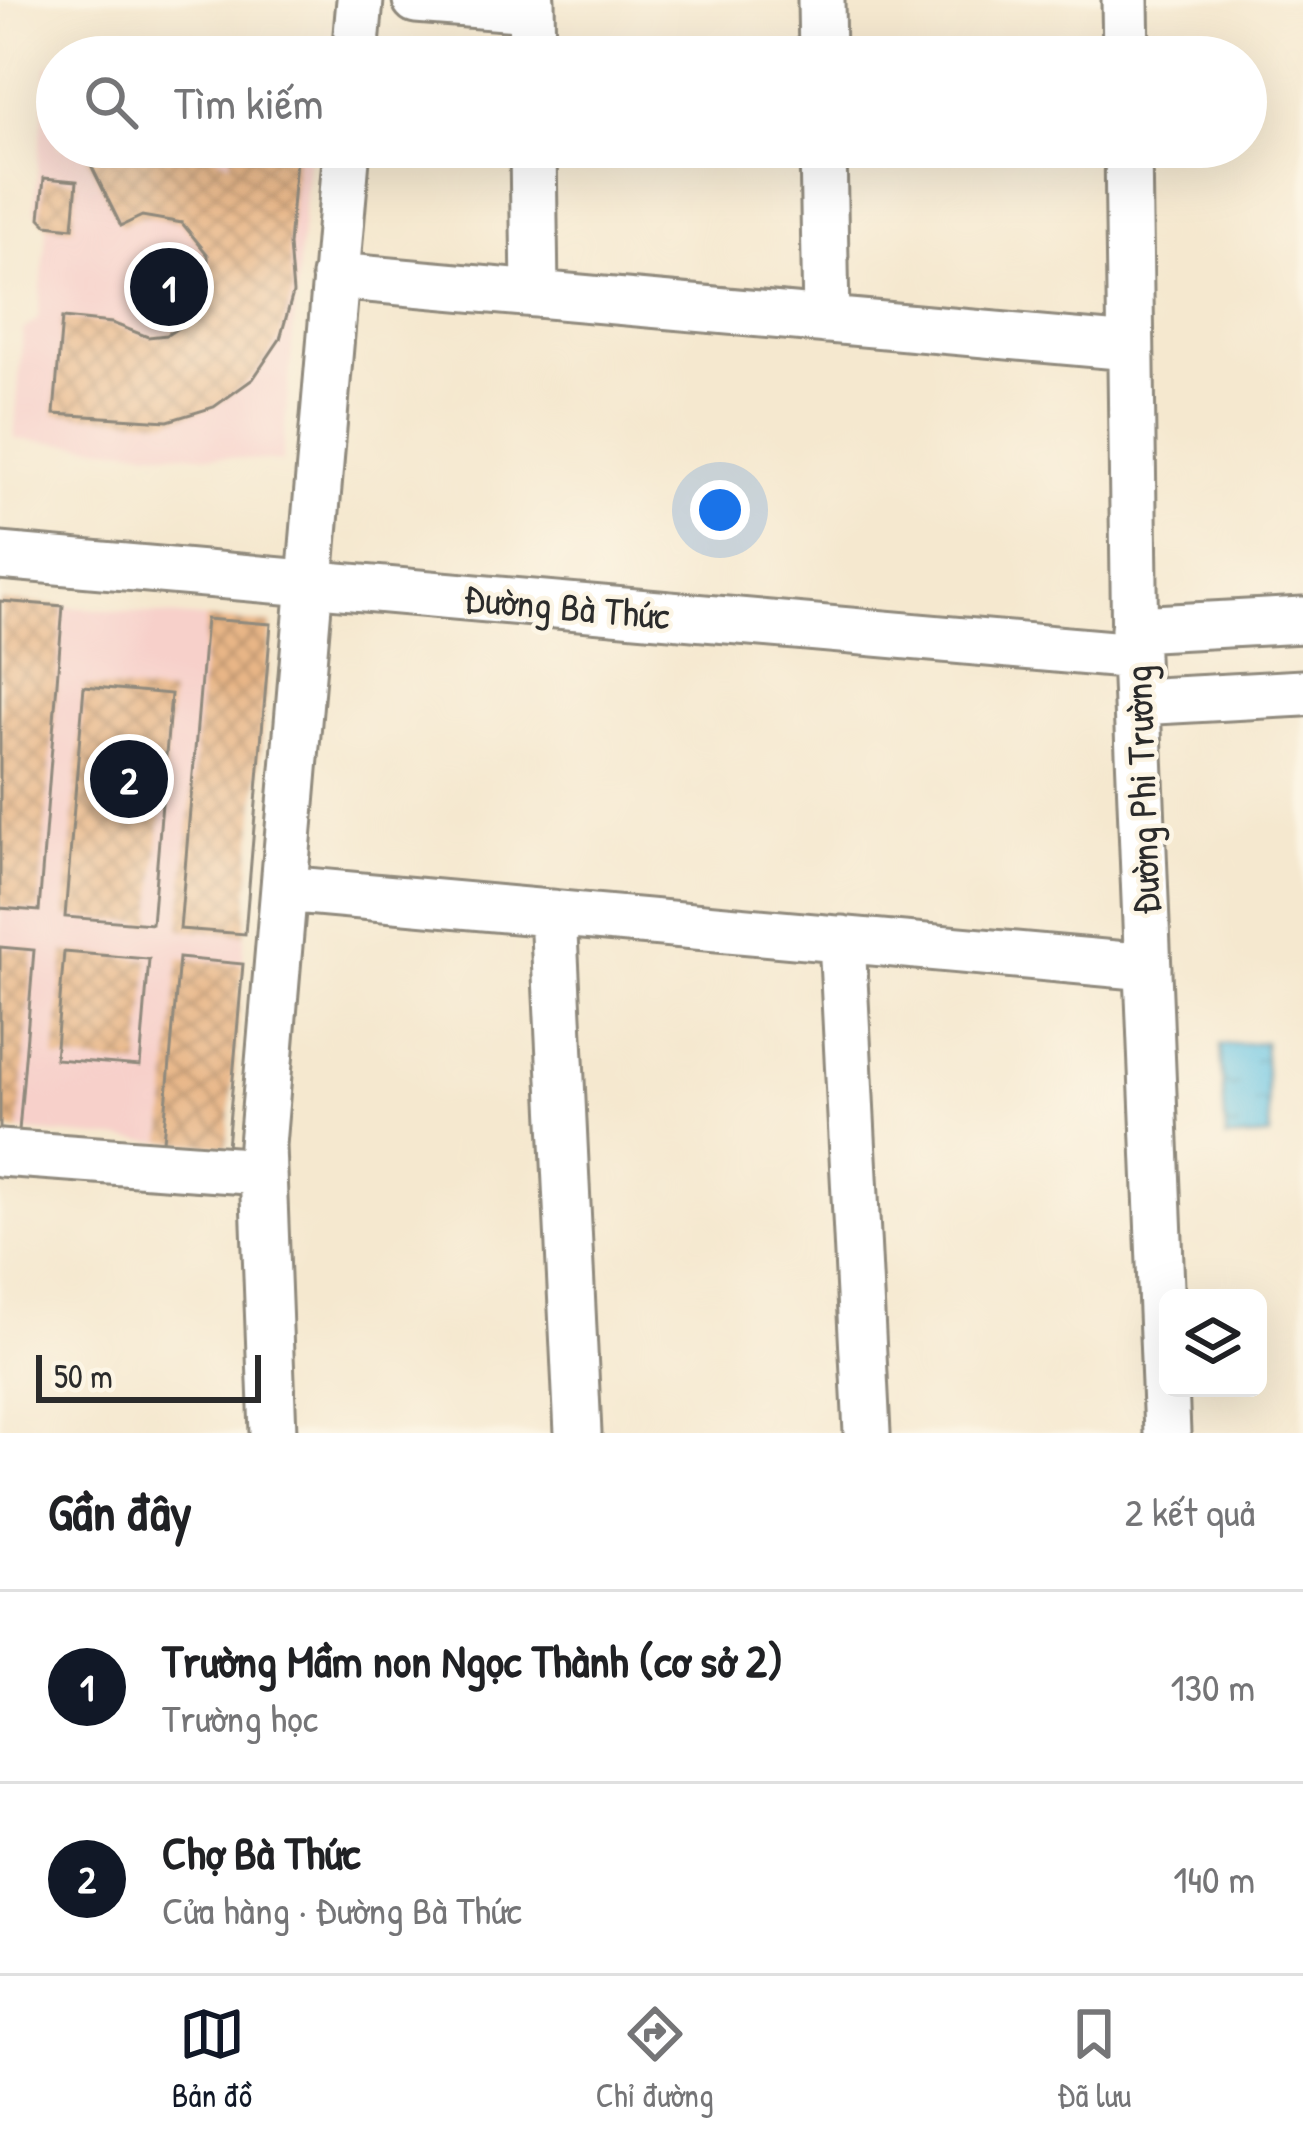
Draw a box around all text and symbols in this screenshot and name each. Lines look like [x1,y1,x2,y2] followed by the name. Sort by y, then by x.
[36,36,1267,168] search box
[78,69,144,135] icon: search
[174,72,323,133] text: Tìm kiếm
[130,242,208,332] pin: 1
[690,480,750,540] your location
[462,571,672,641] street label: Đường Bà Thức
[1110,665,1172,915] street label: Đường Phi Trường
[90,734,168,824] pin: 2
[1159,1289,1267,1397] map controls
[1159,1289,1267,1397] button: layers
[36,1349,261,1402] scale bar
[54,1354,113,1398] text: 50 m
[48,1477,192,1546] text: Gần đây
[1125,1485,1255,1538] text: 2 kết quả
[162,1630,783,1691] text: Trường Mầm non Ngọc Thành (cơ sở 2)
[80,1660,94,1713] text: 1
[1170,1660,1255,1713] text: 130 m
[162,1691,318,1744] text: Trường học
[162,1822,360,1883] text: Chợ Bà Thức
[78,1852,96,1905] text: 2
[1173,1852,1255,1905] text: 140 m
[162,1883,522,1936] text: Cửa hàng · Đường Bà Thức
[172,2001,252,2117] tab: Bản đồ
[596,2001,714,2117] tab: Chỉ đường
[1057,2001,1131,2117] tab: Đã lưu

